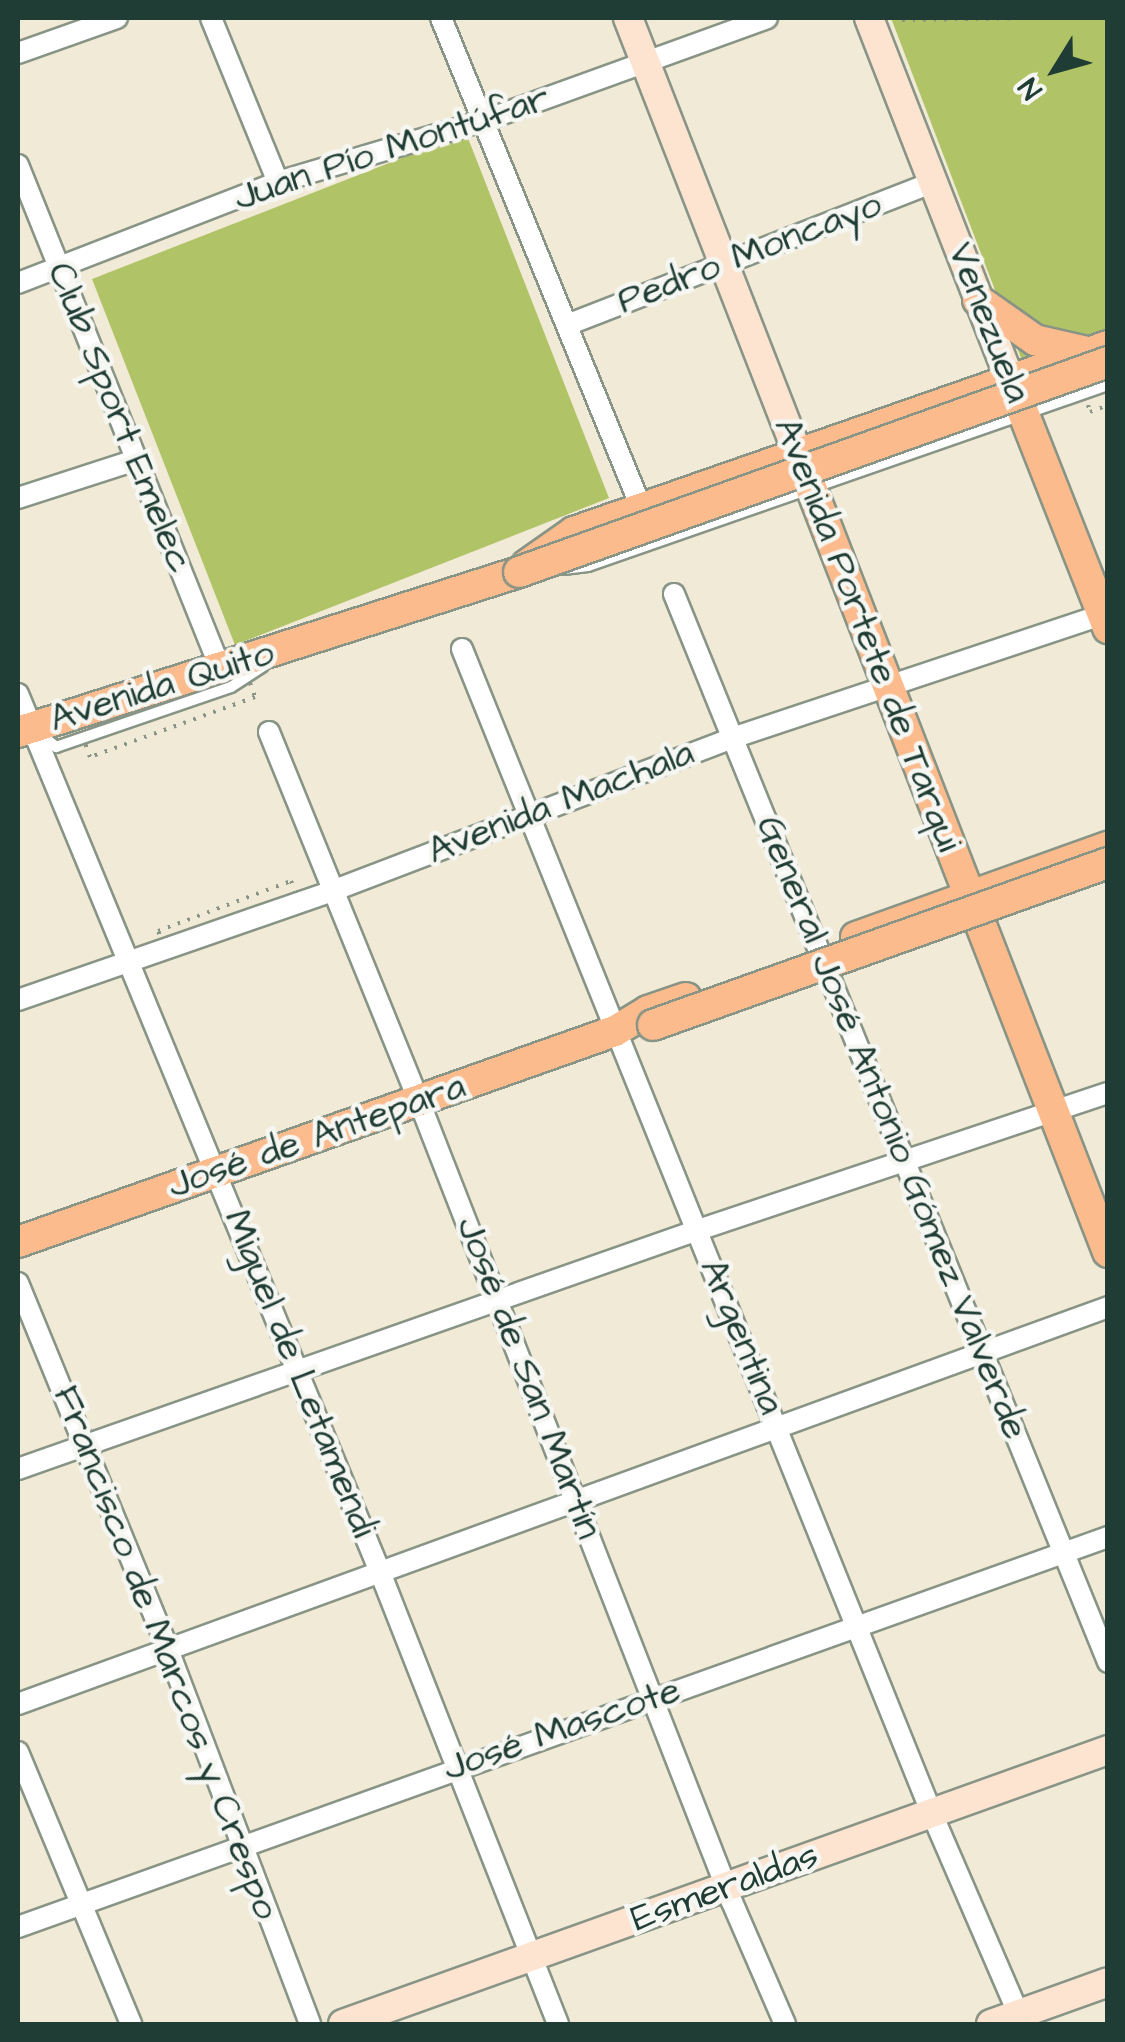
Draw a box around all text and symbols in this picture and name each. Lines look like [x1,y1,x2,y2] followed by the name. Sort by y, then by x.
[1005,20,1105,120] north arrow
[1010,70,1051,107] text: N
[229,77,555,221] street label: Juan Pío Montúfar
[611,183,889,325] street label: Pedro Moncayo
[937,236,1039,410] street label: Venezuela
[36,256,202,580] street label: Club Sport Emelec
[763,412,971,858] street label: Avenida Portete de Tarqui
[44,631,280,743] street label: Avenida Quito
[421,731,701,875] street label: Avenida Machala
[745,810,1037,1446] street label: General José Antonio Gómez Valverde
[162,1065,472,1209] street label: José de Antepara
[212,1204,386,1544] street label: Miguel de Letamendi
[446,1210,610,1546] street label: José de San Martín
[689,1252,793,1422] street label: Argentina
[42,1380,288,1926] street label: Francisco de Marcos y Crespo
[438,1668,686,1792] street label: José Mascote
[625,1833,825,1943] street label: Esmeraldas

